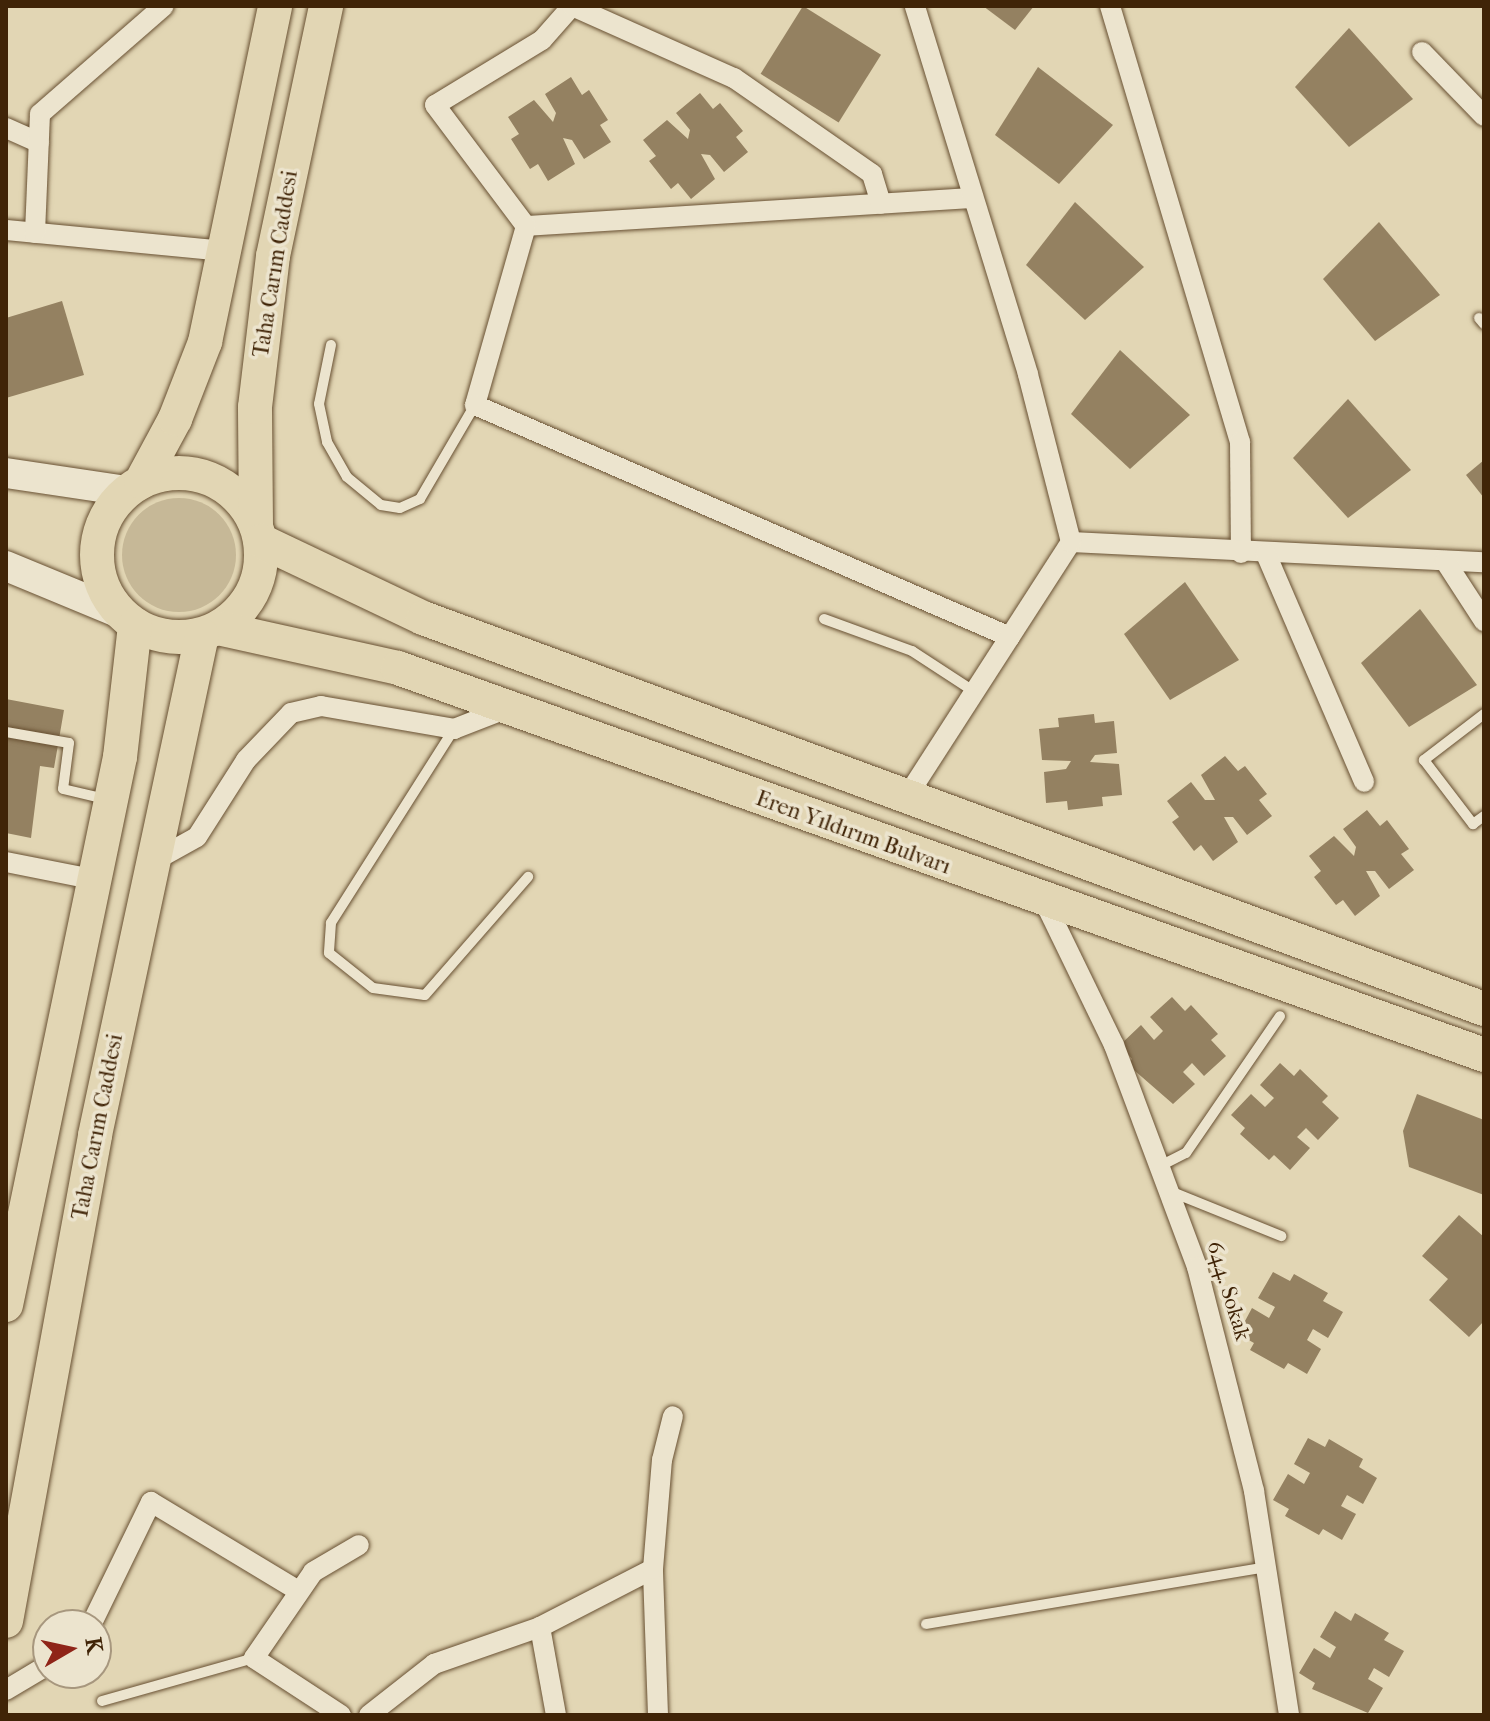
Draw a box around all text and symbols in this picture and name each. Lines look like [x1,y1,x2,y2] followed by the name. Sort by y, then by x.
[248,169,304,359] street label: Taha Carım Caddesi
[752,786,954,880] street label: Eren Yıldırım Bulvarı
[67,1032,129,1222] street label: Taha Carım Caddesi
[1200,1238,1256,1344] street label: 644. Sokak
[32,1609,112,1689] north arrow
[80,1636,108,1655] text: K

